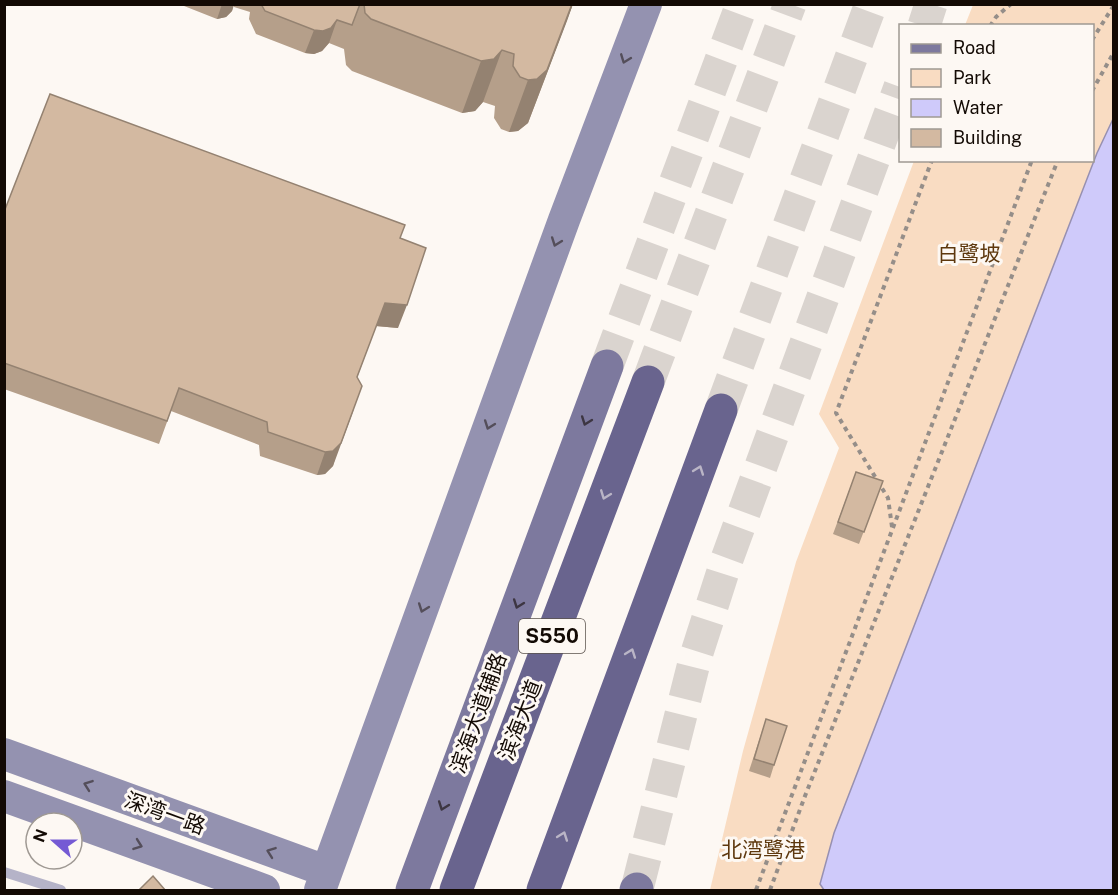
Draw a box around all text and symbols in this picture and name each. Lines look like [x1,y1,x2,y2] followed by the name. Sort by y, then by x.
[899,24,1094,162] legend
[953,37,996,58] text: Road
[620,53,632,64] one-way arrow
[953,67,991,88] text: Park
[953,97,1003,118] text: Water
[953,127,1022,148] text: Building
[551,236,564,246] one-way arrow
[938,241,1001,266] park label: 白鹭坡
[581,415,594,426] one-way arrow
[484,419,497,430] one-way arrow
[691,465,704,476] one-way arrow
[600,489,612,500] one-way arrow
[513,598,526,609] one-way arrow
[417,602,430,613] one-way arrow
[519,619,585,653] road number: S550
[624,648,636,659] one-way arrow
[445,650,511,776] street label: 滨海大道辅路
[493,676,547,764] street label: 滨海大道
[83,779,94,792] one-way arrow
[121,787,209,839] street label: 深湾一路
[438,800,450,811] one-way arrow
[24,811,84,871] north arrow
[29,827,52,845] text: N
[556,831,569,841] one-way arrow
[721,837,805,862] park label: 北湾鹭港
[132,838,143,850] one-way arrow
[266,846,277,859] one-way arrow

